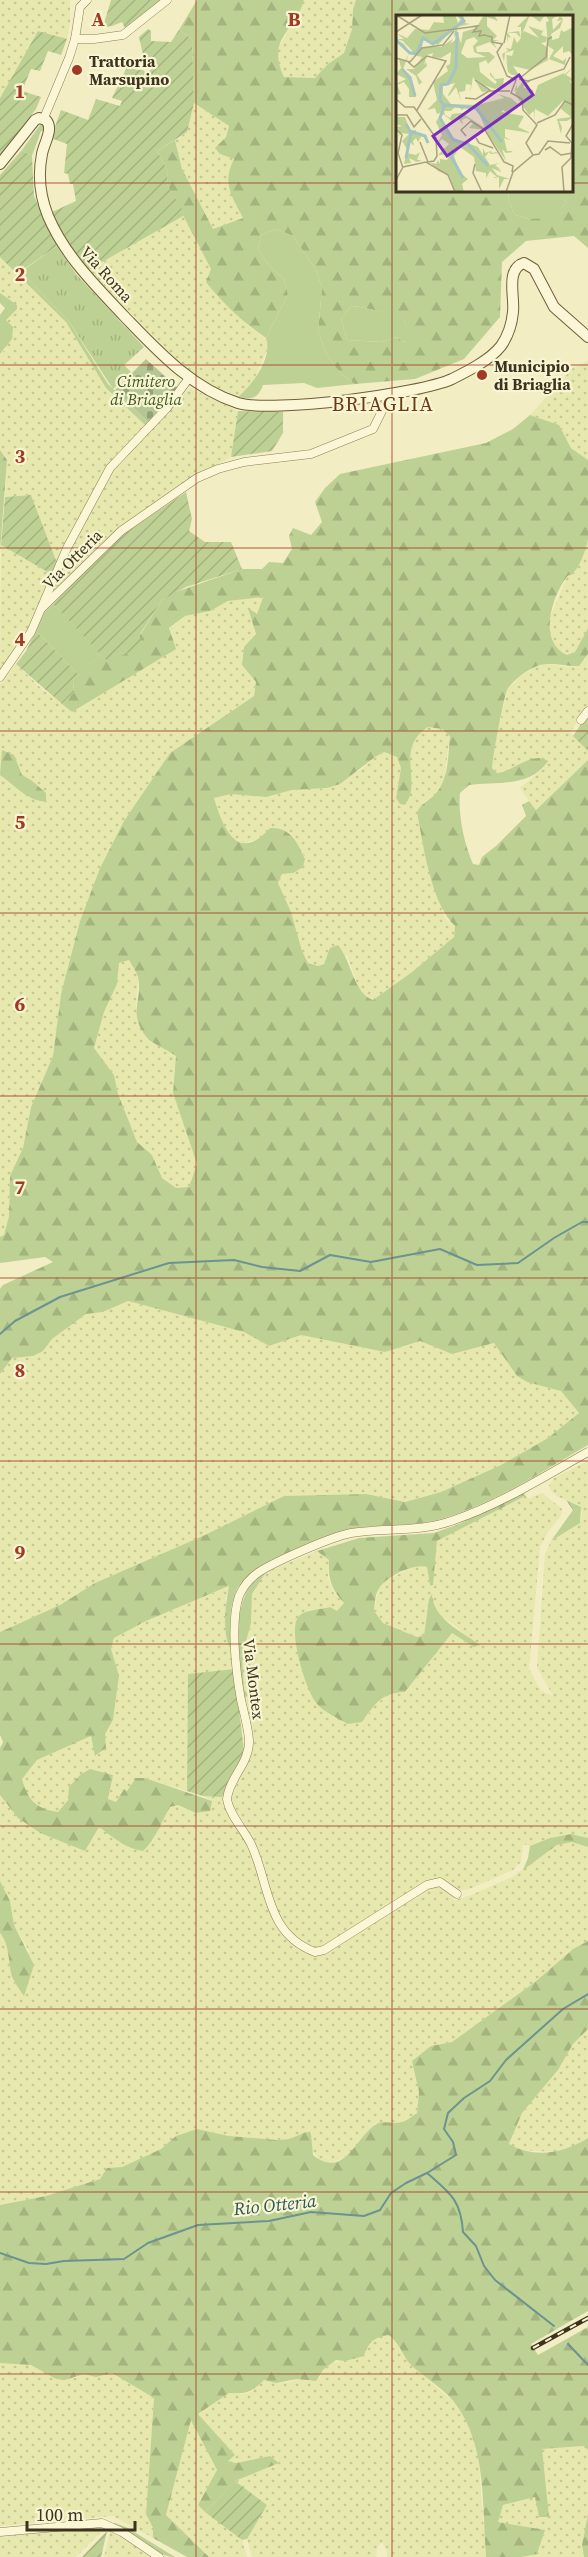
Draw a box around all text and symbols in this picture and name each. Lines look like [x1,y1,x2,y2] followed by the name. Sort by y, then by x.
[91,5,105,33] text: A
[287,5,301,33] text: B
[396,15,573,192] inset map
[89,50,169,90] place label: Trattoria Marsupino
[70,63,84,77] marker: Trattoria Marsupino
[15,77,25,105] text: 1
[76,241,139,307] street label: Via Roma
[15,260,26,288] text: 2
[494,355,571,395] place label: Municipio di Briaglia
[475,368,489,382] marker: Municipio di Briaglia
[110,370,182,410] park label: Cimitero di Briaglia
[332,390,434,418] district label: BRIAGLIA
[15,442,26,470] text: 3
[37,524,107,594] street label: Via Otteria
[15,625,26,653] text: 4
[15,808,26,836] text: 5
[15,990,26,1018] text: 6
[15,1173,26,1201] text: 7
[15,1356,25,1384] text: 8
[15,1538,26,1566] text: 9
[238,1637,270,1721] street label: Via Montex
[231,2188,318,2221] water label: Rio Otteria
[27,2494,135,2532] scale bar
[36,2502,83,2527] text: 100 m

